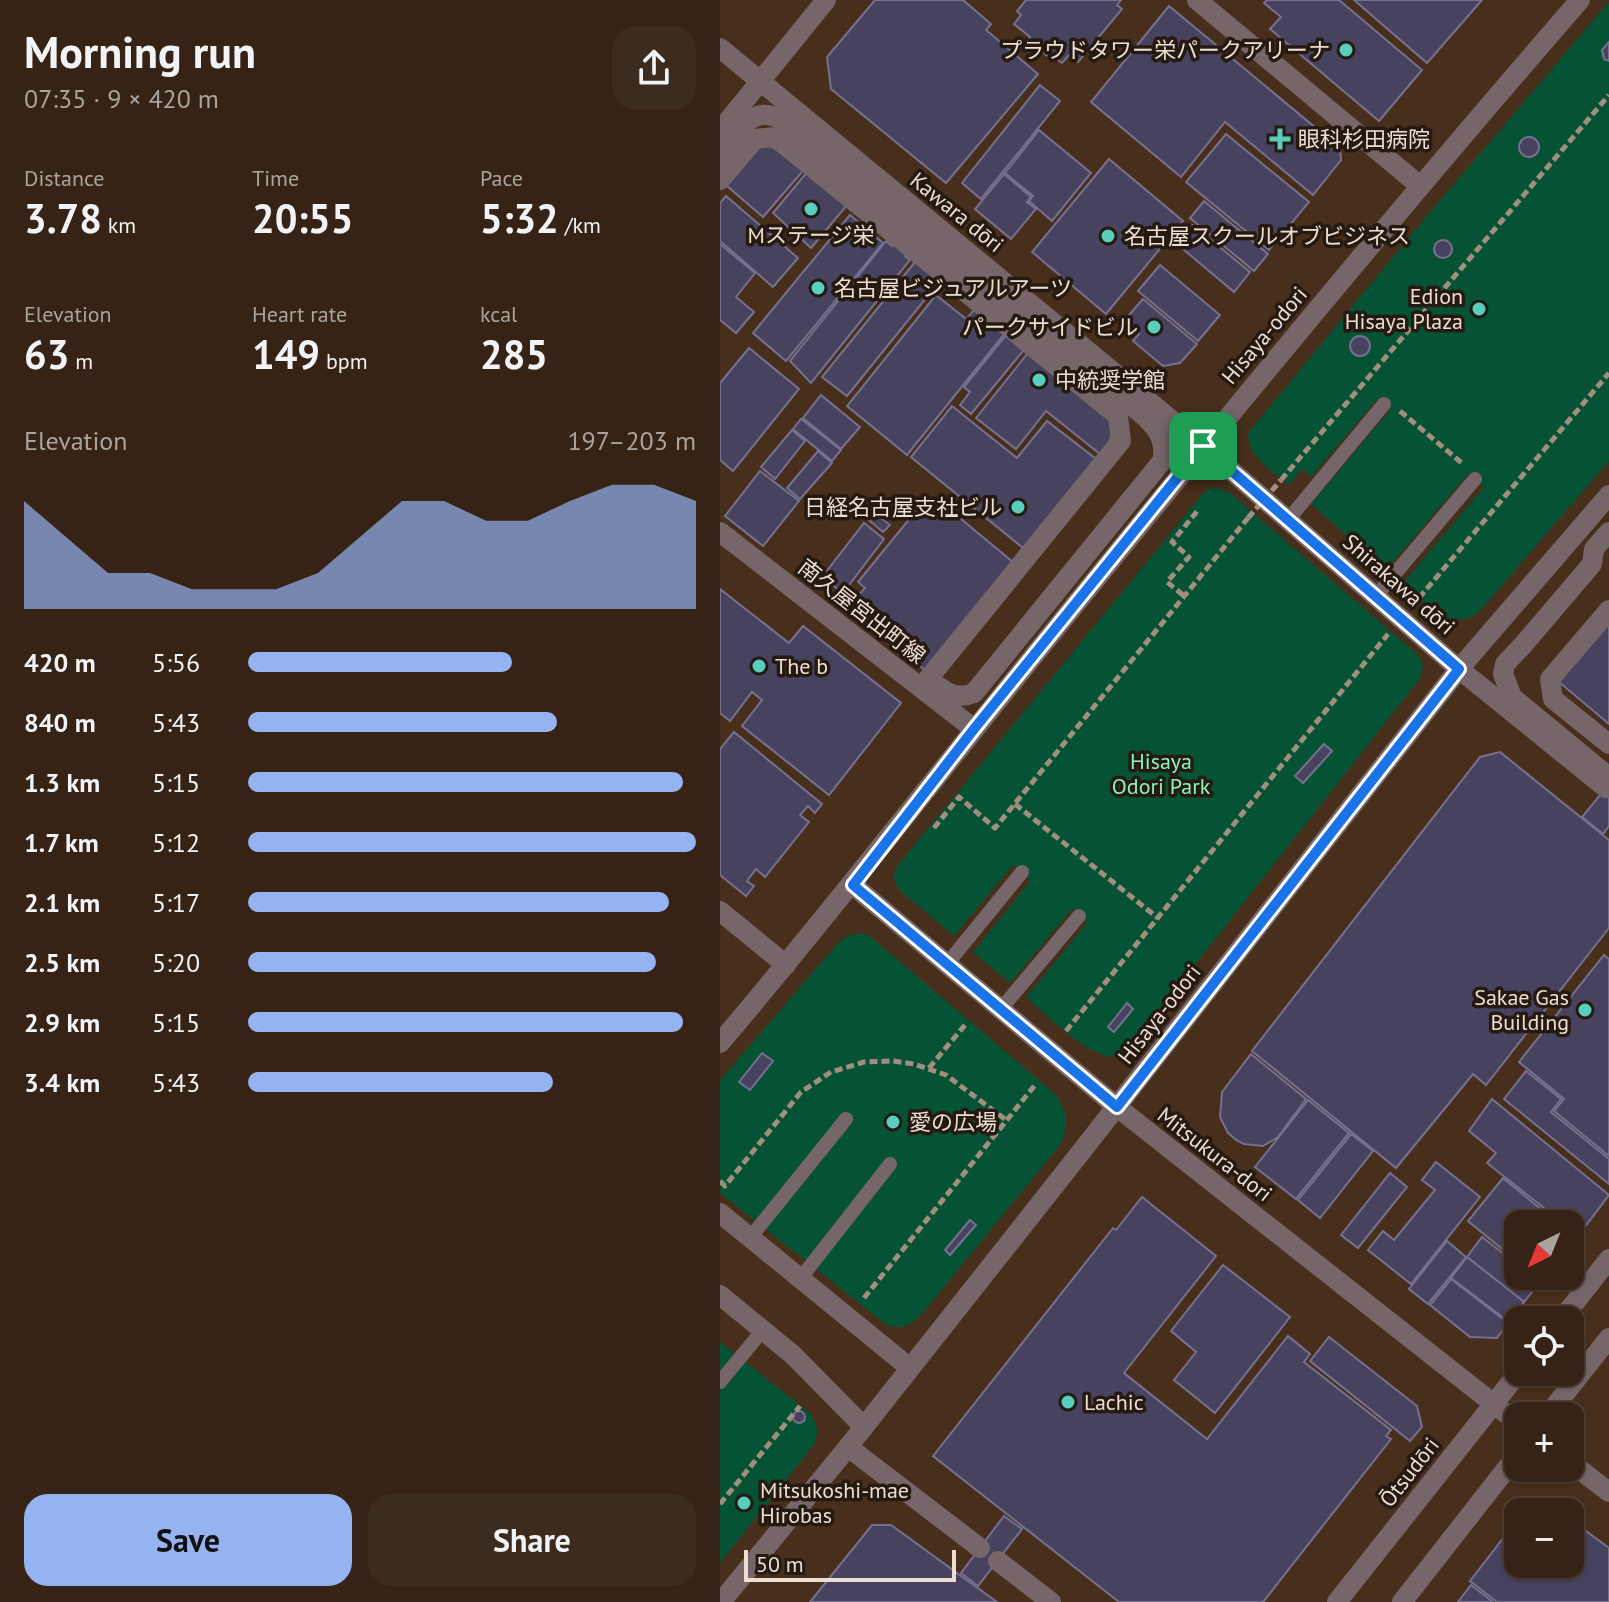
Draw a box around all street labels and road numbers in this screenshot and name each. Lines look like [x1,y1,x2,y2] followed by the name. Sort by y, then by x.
[905,166,1009,258] street label: Kawara dōri
[1215,281,1313,389] street label: Hisaya-odori
[1337,528,1461,640] street label: Shirakawa dōri
[793,553,931,669] street label: 南久屋宮出町線
[1111,959,1207,1069] street label: Hisaya-odori
[1152,1101,1278,1207] street label: Mitsukura-dori
[1373,1432,1445,1512] street label: Ōtsudōri

